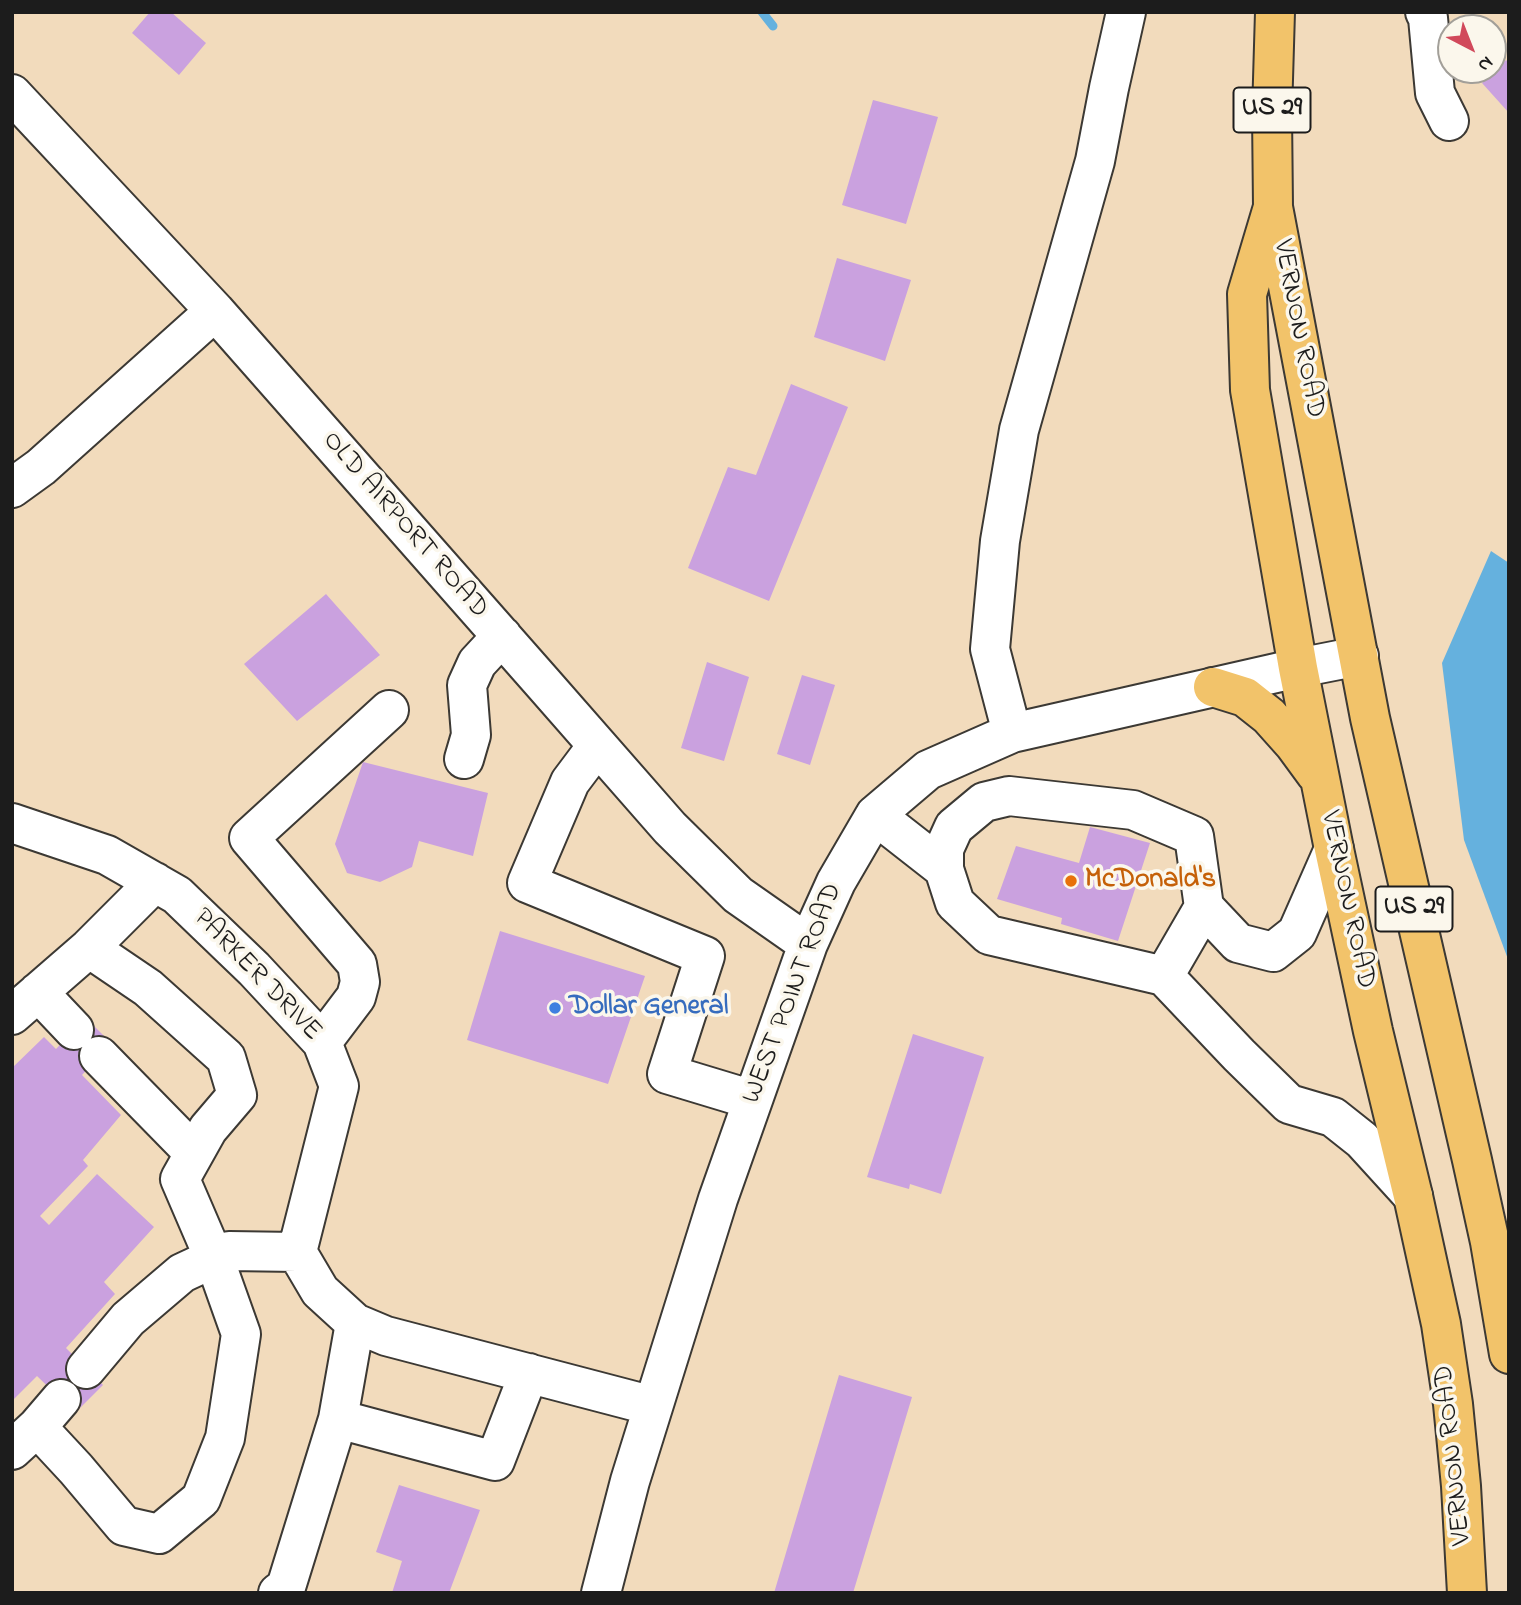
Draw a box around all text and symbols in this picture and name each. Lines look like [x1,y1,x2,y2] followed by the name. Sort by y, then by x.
[1437,14,1507,84] north arrow
[1471,49,1499,78] text: N
[1234,88,1310,132] road number: US 29
[1263,237,1331,421] street label: VERNON ROAD
[313,425,495,627] street label: OLD AIRPORT ROAD
[1311,808,1381,992] street label: VERNON ROAD
[1085,864,1216,898] place label: McDonald's
[1063,873,1079,889] marker: McDonald's
[737,879,851,1109] street label: WEST POINT ROAD
[1376,887,1452,932] road number: US 29
[184,903,328,1049] street label: PARKER DRIVE
[569,991,728,1025] place label: Dollar General
[547,1000,563,1016] marker: Dollar General
[1429,1363,1481,1547] street label: VERNON ROAD

